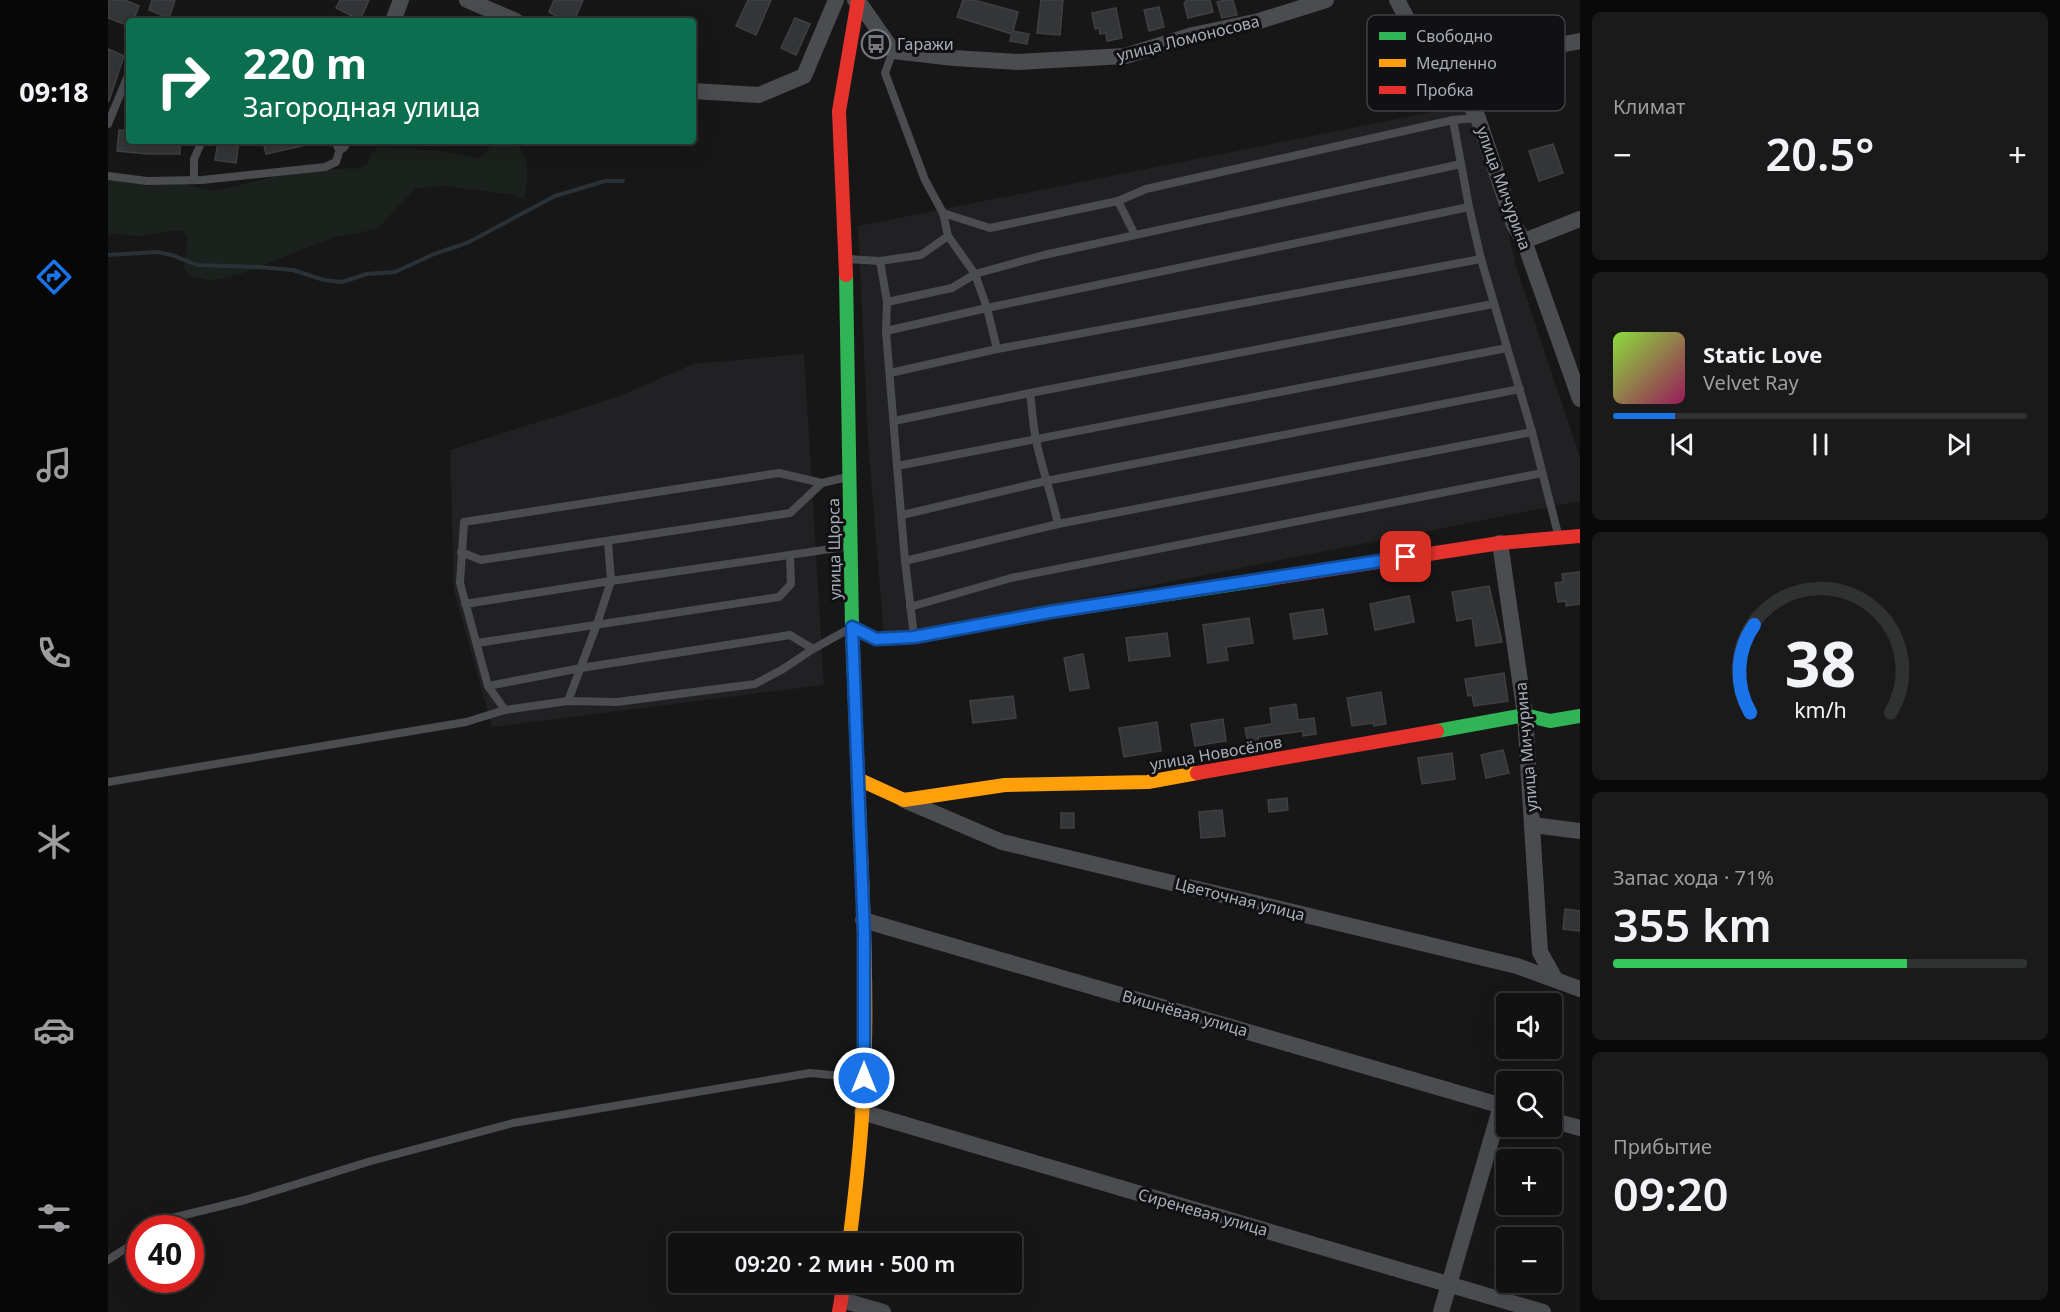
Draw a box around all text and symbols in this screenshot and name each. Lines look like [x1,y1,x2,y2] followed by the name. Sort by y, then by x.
[1114,10,1262,66] street label: улица Ломоносова
[1367,15,1565,111] legend
[1416,25,1493,47] text: Свободно
[860,28,892,60] bus stop icon: Гаражи
[897,33,954,55] place label: Гаражи
[243,34,367,91] text: 220 m
[144,42,222,120] icon: right
[1416,52,1497,74] text: Медленно
[19,73,89,110] text: 09:18
[1416,79,1474,101] text: Пробка
[243,88,481,125] text: Загородная улица
[1613,93,1685,120] text: Климат
[1471,123,1537,253] street label: улица Мичурина
[1766,123,1874,184] text: 20.5°
[1613,132,1632,177] text: −
[2008,132,2027,177] text: +
[33,256,75,298] icon: directions
[1703,339,1822,369] text: Static Love
[1703,369,1799,396] text: Velvet Ray
[1666,428,1699,461] icon: previous
[1804,428,1837,461] icon: pause
[1942,428,1975,461] icon: next
[33,444,75,486] icon: music
[822,498,846,600] street label: улица Щорса
[1380,531,1431,582] pin
[1389,540,1422,573] icon: arrive
[1784,620,1856,705] text: 38
[33,632,75,674] icon: phone
[1509,681,1543,813] street label: улица Мичурина
[1794,695,1846,724] text: km/h
[1148,731,1284,775] street label: улица Новосёлов
[33,821,75,863] icon: climate
[1613,864,1774,891] text: Запас хода · 71%
[1173,872,1307,926] street label: Цветочная улица
[1613,894,1772,955] text: 355 km
[1120,985,1250,1041] street label: Вишнёвая улица
[1496,993,1562,1293] map controls
[1496,993,1562,1059] button: sound
[33,1009,75,1051] icon: car
[832,1046,896,1110] position arrow
[1496,1071,1562,1137] button: search
[1613,1133,1712,1160] text: Прибытие
[1496,1149,1562,1215] button: +
[1613,1163,1728,1224] text: 09:20
[1136,1183,1270,1241] street label: Сиреневая улица
[33,1197,75,1239] icon: filters
[126,1215,204,1293] speed limit sign: 40
[1496,1227,1562,1293] button: −
[735,1248,955,1278] text: 09:20 · 2 мин · 500 m

